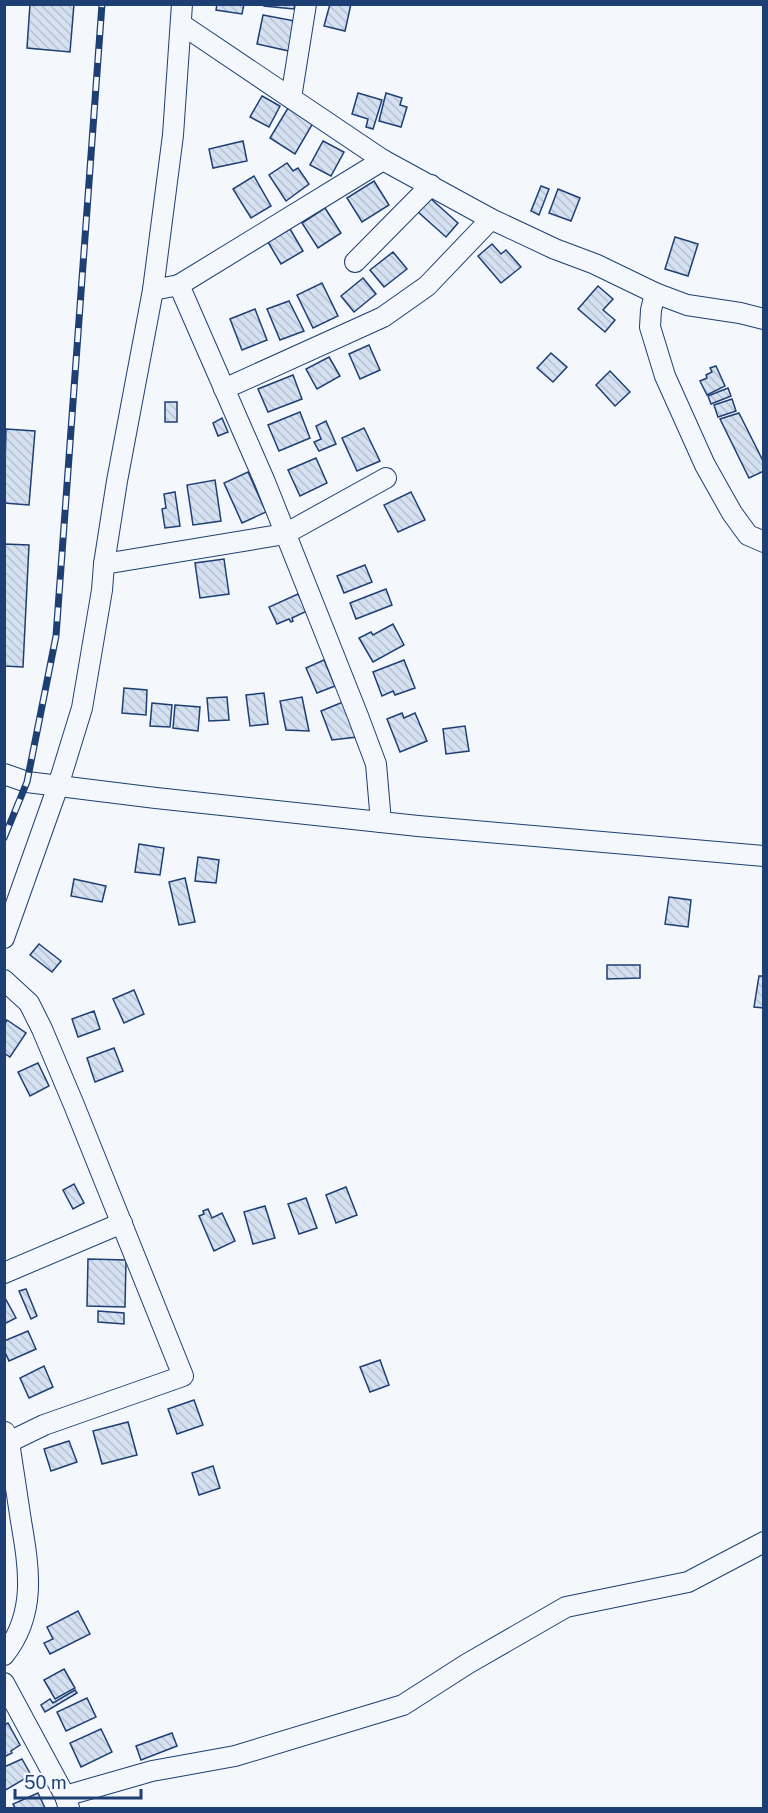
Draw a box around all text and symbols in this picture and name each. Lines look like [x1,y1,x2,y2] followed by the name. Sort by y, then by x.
[15,1762,141,1800] scale bar
[24,1772,67,1793] text: 50 m

